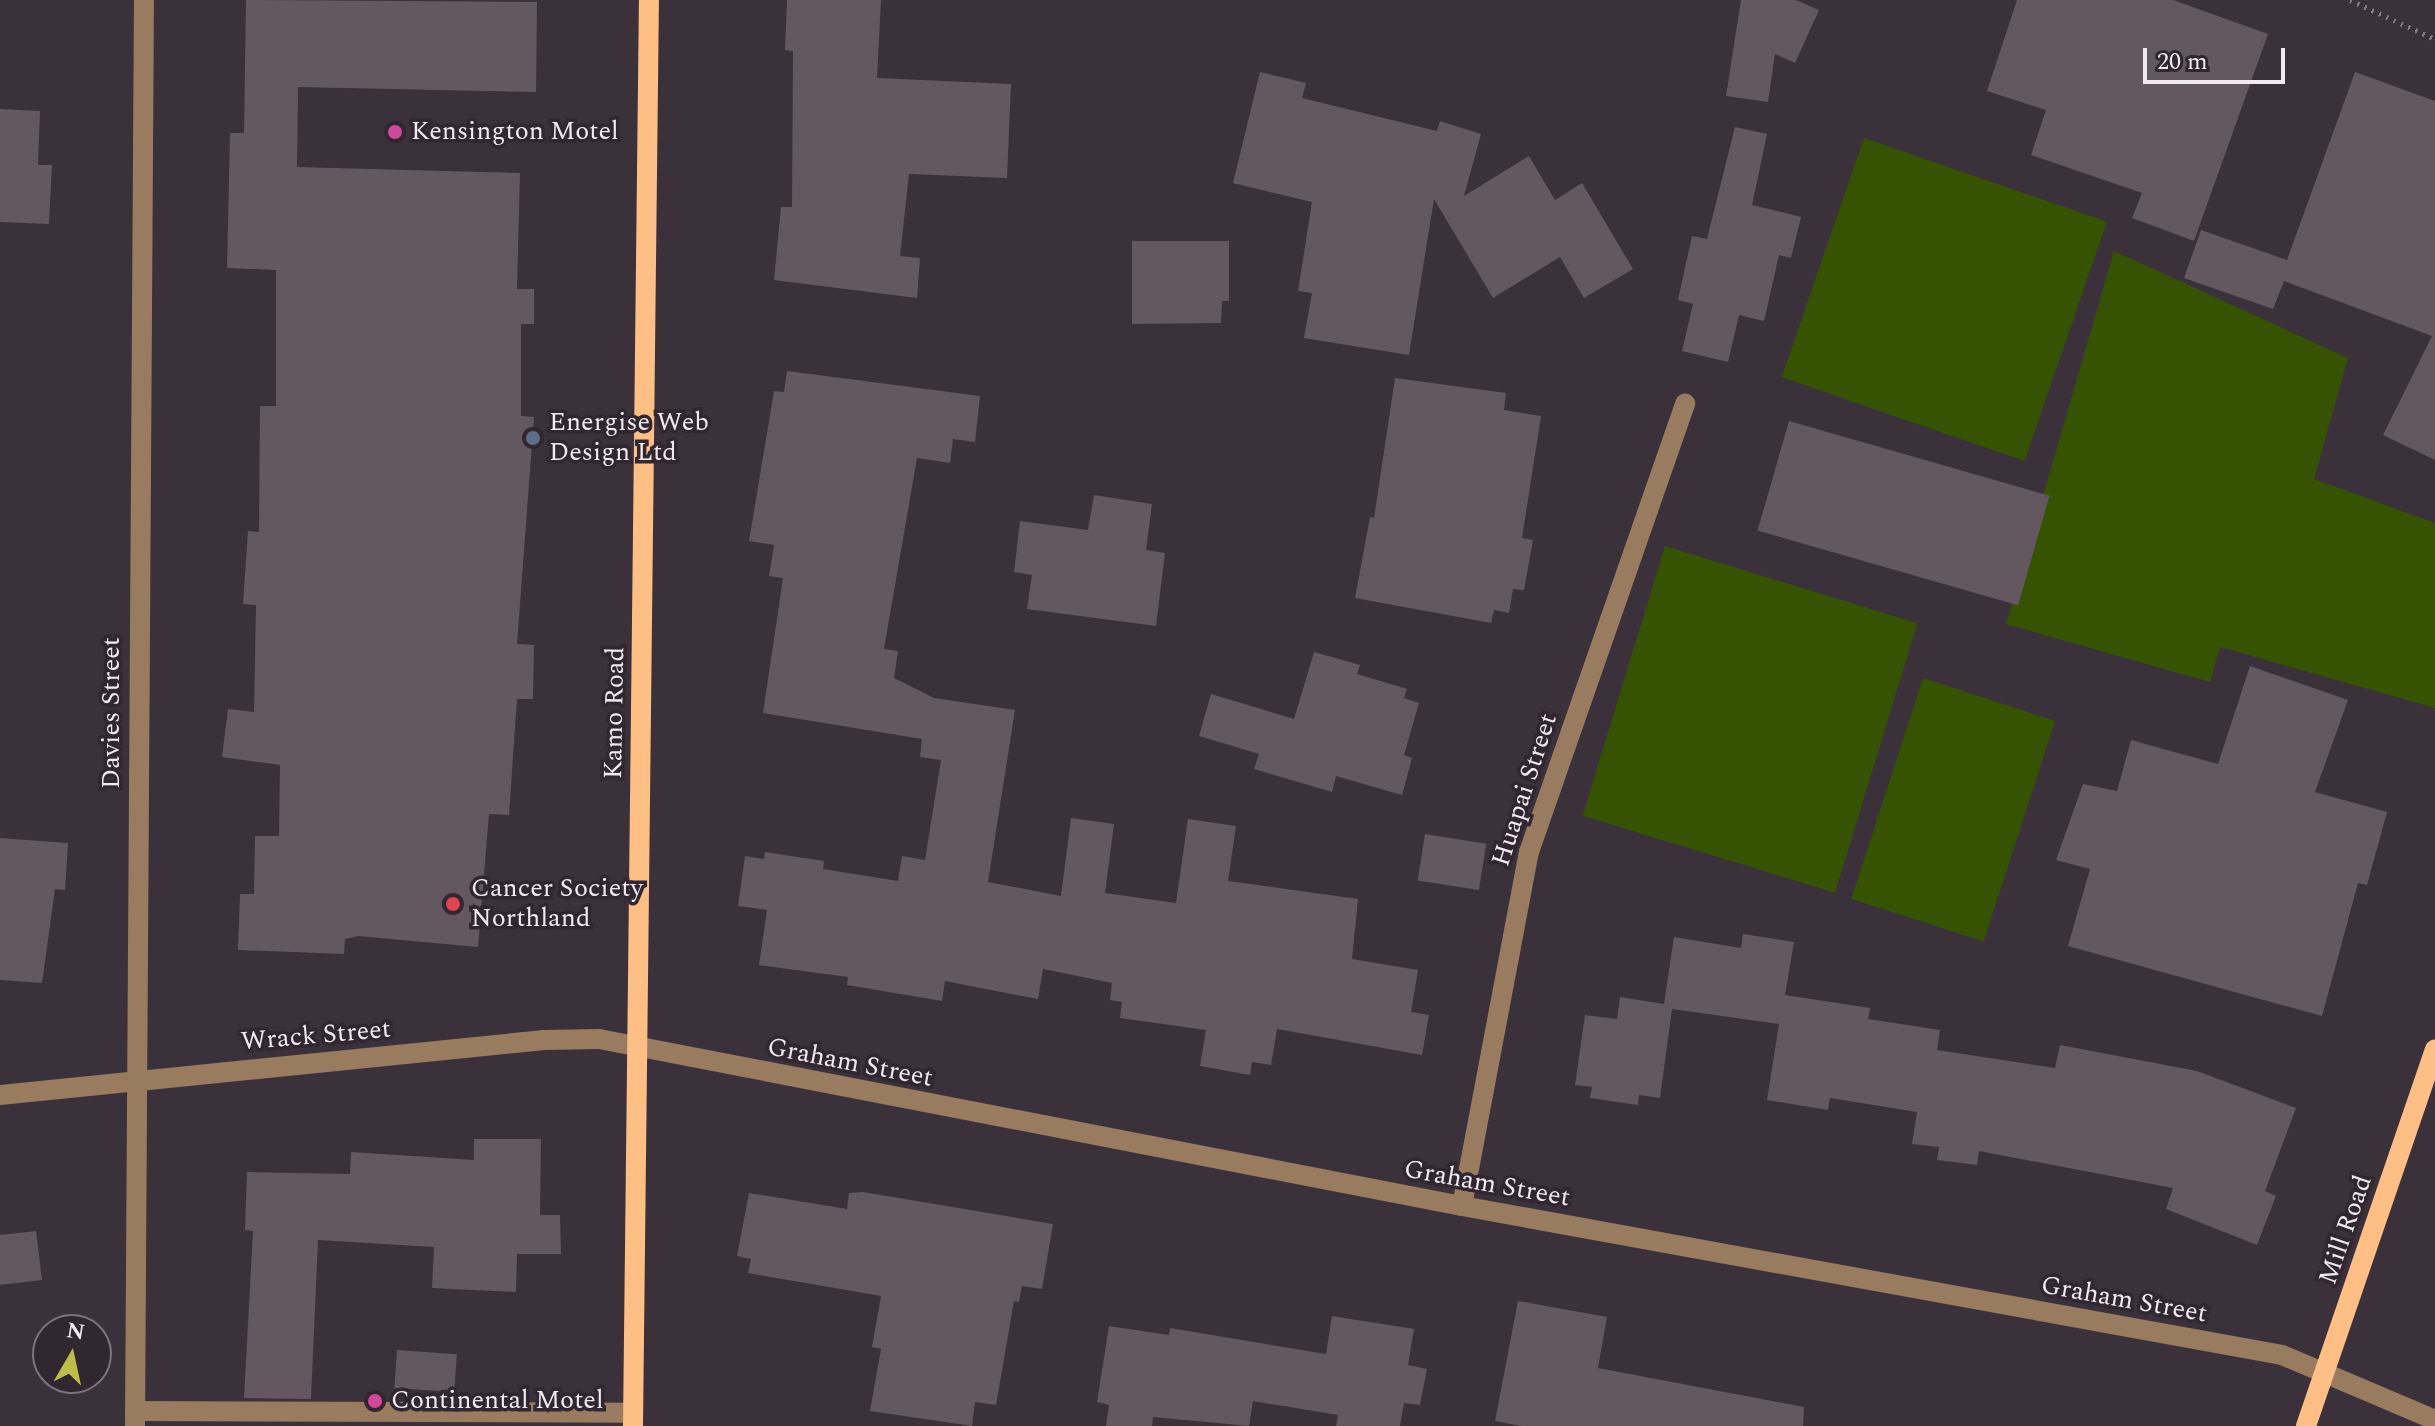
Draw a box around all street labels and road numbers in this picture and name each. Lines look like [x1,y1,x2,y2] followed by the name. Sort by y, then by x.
[96,637,128,789] street label: Davies Street
[598,647,632,779] street label: Kamo Road
[1486,710,1564,870] street label: Huapai Street
[240,1014,392,1058] street label: Wrack Street
[765,1032,935,1094] street label: Graham Street
[1402,1154,1572,1214] street label: Graham Street
[2313,1171,2379,1289] street label: Mill Road
[2039,1270,2209,1330] street label: Graham Street

